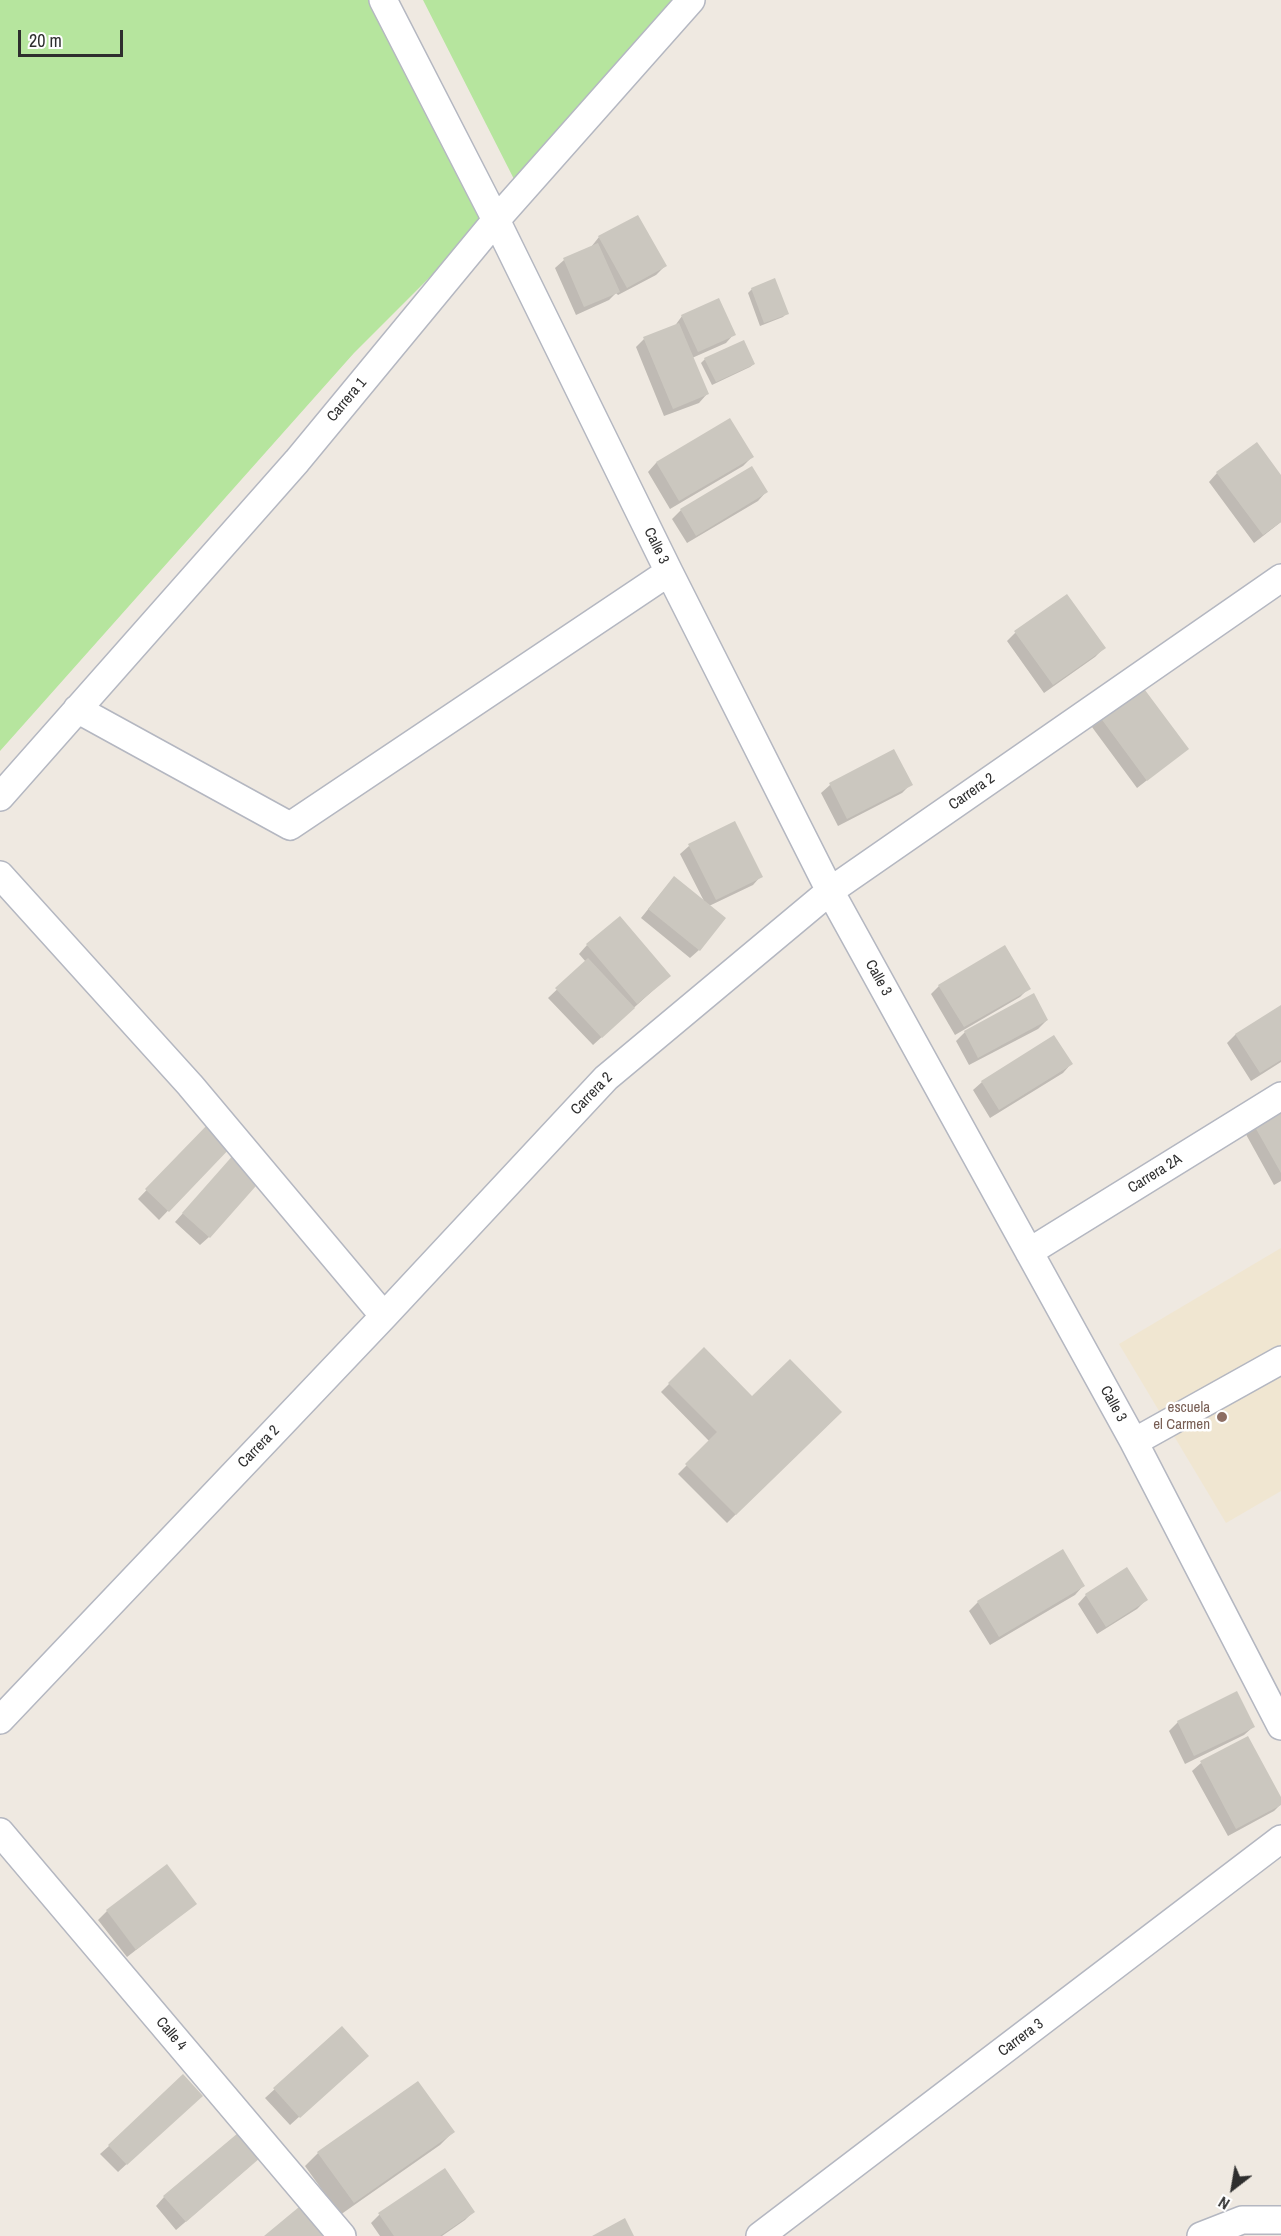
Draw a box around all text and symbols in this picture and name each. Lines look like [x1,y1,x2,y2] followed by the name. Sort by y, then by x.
[21,18,126,56] scale bar
[29,28,62,53] text: 20 m
[323,374,371,426] street label: Carrera 1
[640,525,672,567] street label: Calle 3
[946,770,998,814] street label: Carrera 2
[861,957,895,999] street label: Calle 3
[567,1069,617,1119] street label: Carrera 2
[1125,1150,1185,1198] street label: Carrera 2A
[1096,1383,1130,1425] street label: Calle 3
[1153,1399,1210,1434] place label: escuela el Carmen
[1215,1410,1229,1424] marker: escuela el Carmen
[234,1422,284,1472] street label: Carrera 2
[152,2014,190,2054] street label: Calle 4
[995,2015,1047,2061] street label: Carrera 3
[1203,2158,1263,2218] north arrow
[1214,2192,1233,2215] text: N

